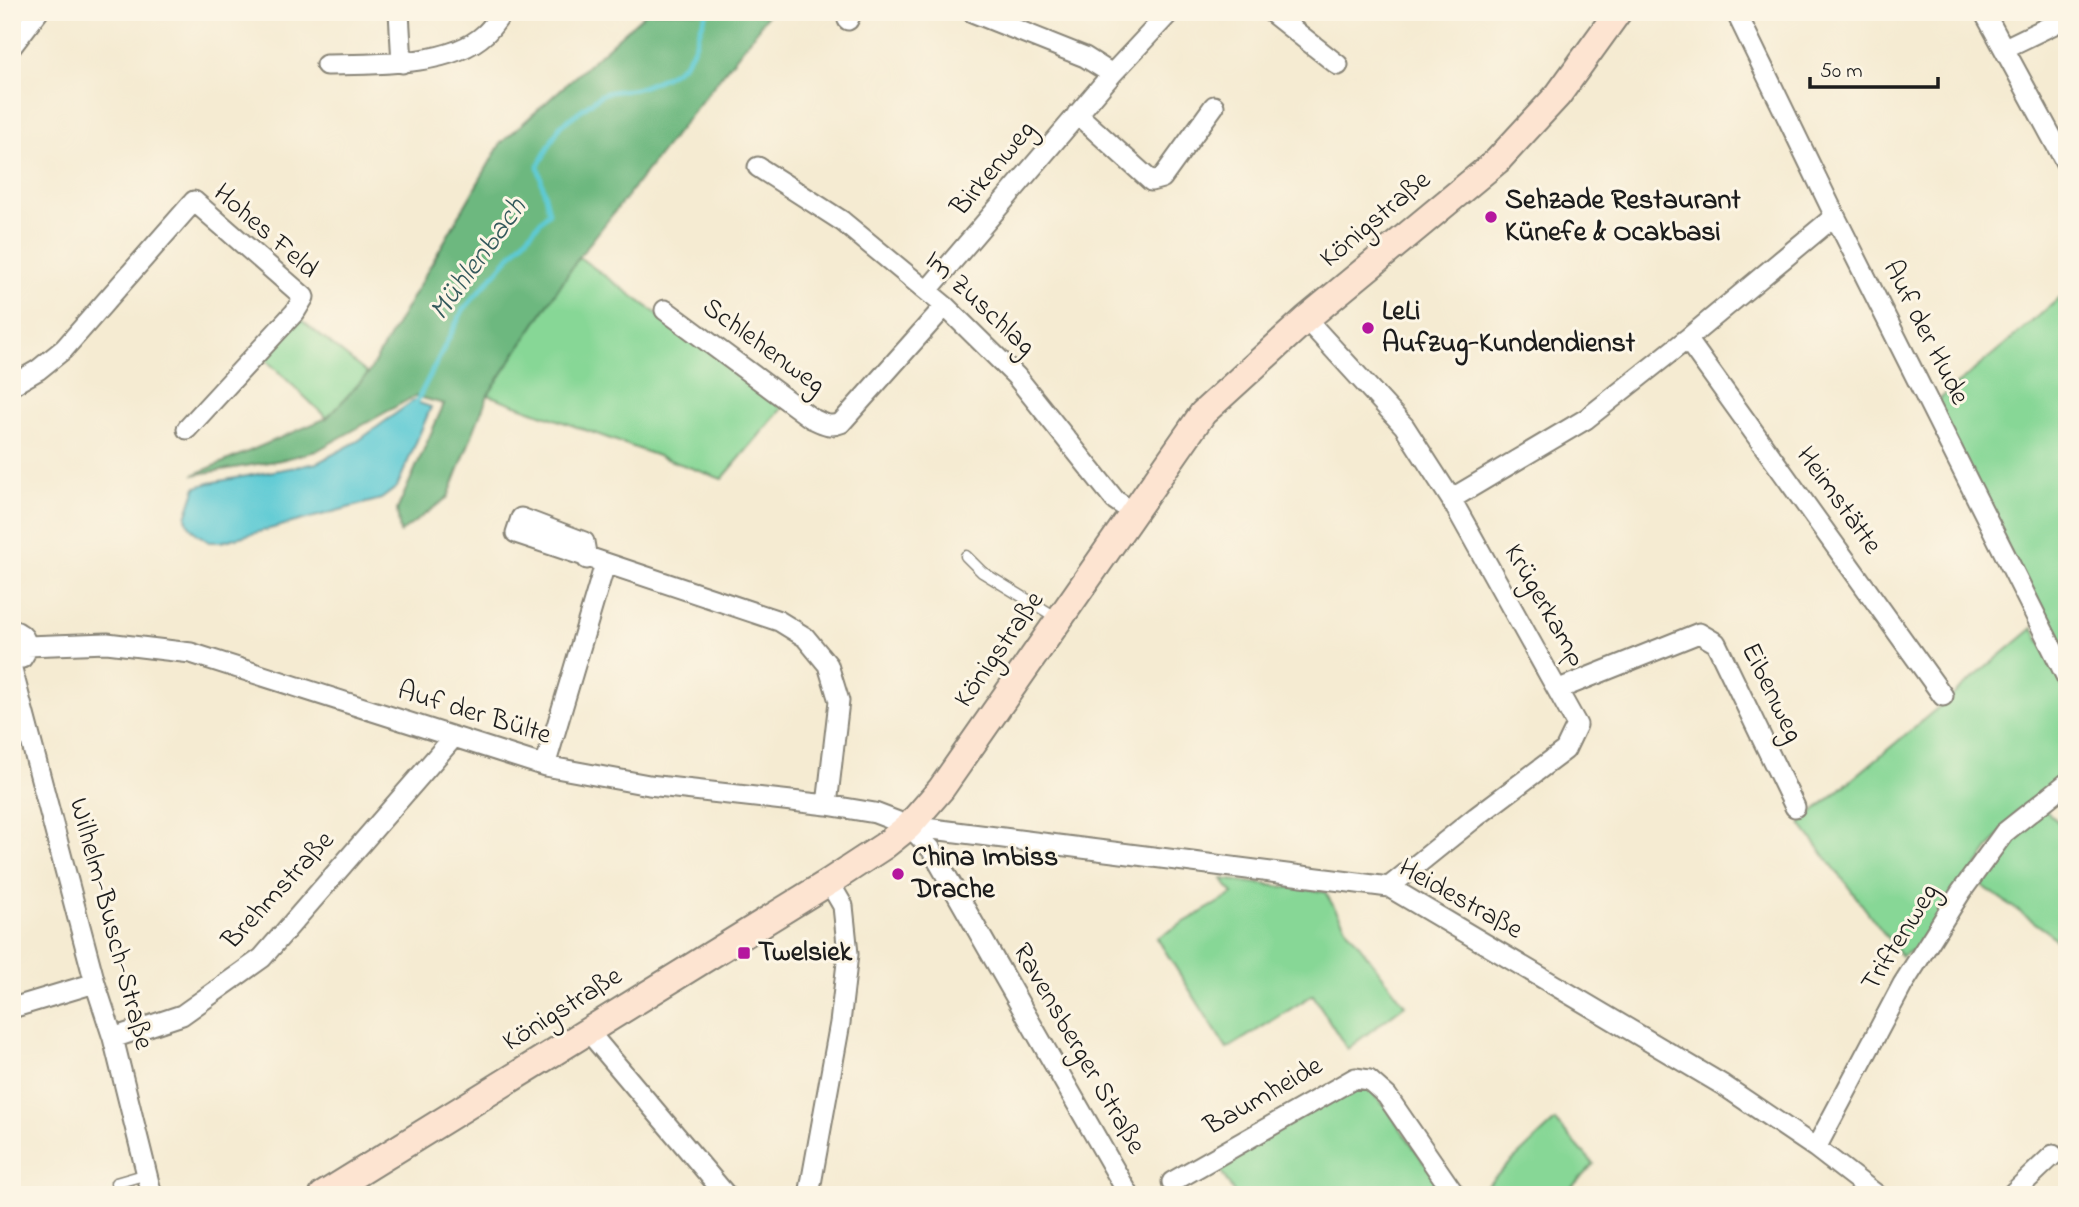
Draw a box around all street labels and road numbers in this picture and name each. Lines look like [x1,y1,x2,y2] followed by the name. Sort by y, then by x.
[941,112,1047,227] street label: Birkenweg
[1311,161,1441,279] street label: Königstraße
[203,174,327,290] street label: Hohes Feld
[914,241,1044,367] street label: Im Zuschlag
[1871,253,1979,413] street label: Auf der Hude
[693,288,833,406] street label: Schlehenweg
[1785,438,1892,564] street label: Heimstätte
[1492,537,1596,675] street label: Krügerkamp
[945,583,1056,717] street label: Königstraße
[1729,636,1813,750] street label: Eibenweg
[392,671,556,757] street label: Auf der Bülte
[57,793,163,1055] street label: Wilhelm-Busch-Straße
[212,822,345,960] street label: Brehmstraße
[1390,849,1530,951] street label: Heidestraße
[1852,876,1950,1000] street label: Triftenweg
[1001,936,1155,1163] street label: Ravensberger Straße
[495,957,631,1063] street label: Königstraße
[1196,1046,1331,1148] street label: Baumheide

